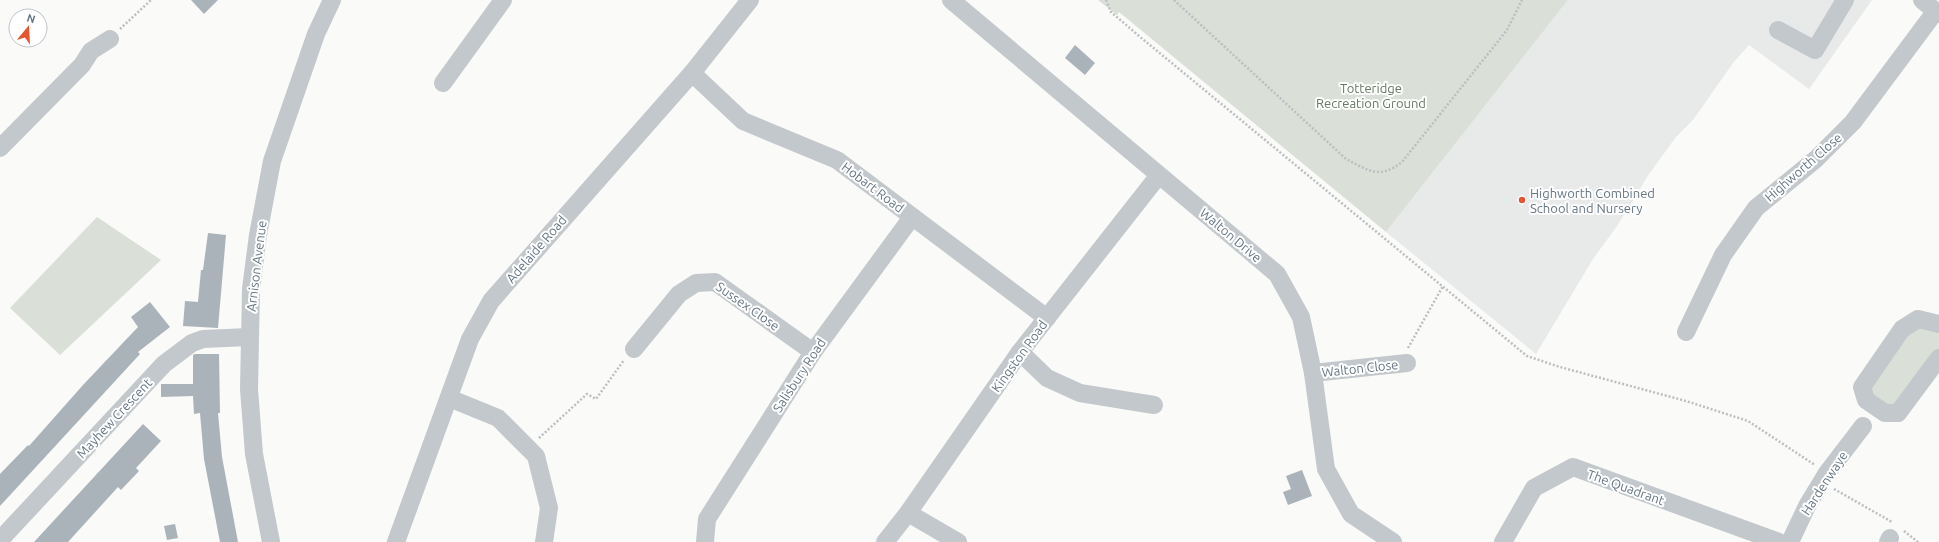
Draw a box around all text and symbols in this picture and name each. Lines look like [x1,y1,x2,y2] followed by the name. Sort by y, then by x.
[8,8,48,48] north arrow
[25,12,37,25] text: N
[1316,81,1426,110] park label: Totteridge Recreation Ground
[1762,130,1844,204] street label: Highworth Close
[839,159,907,215] street label: Hobart Road
[1530,186,1655,215] place label: Highworth Combined School and Nursery
[1517,195,1527,205] marker: Highworth Combined School and Nursery
[1198,205,1264,265] street label: Walton Drive
[503,213,569,285] street label: Adelaide Road
[243,220,269,312] street label: Arnison Avenue
[714,279,782,333] street label: Sussex Close
[988,318,1050,394] street label: Kingston Road
[770,335,828,415] street label: Salisbury Road
[1321,357,1399,379] street label: Walton Close
[74,375,154,461] street label: Mayhew Crescent
[1798,449,1850,517] street label: Hardenwaye
[1585,467,1666,508] street label: The Quadrant

